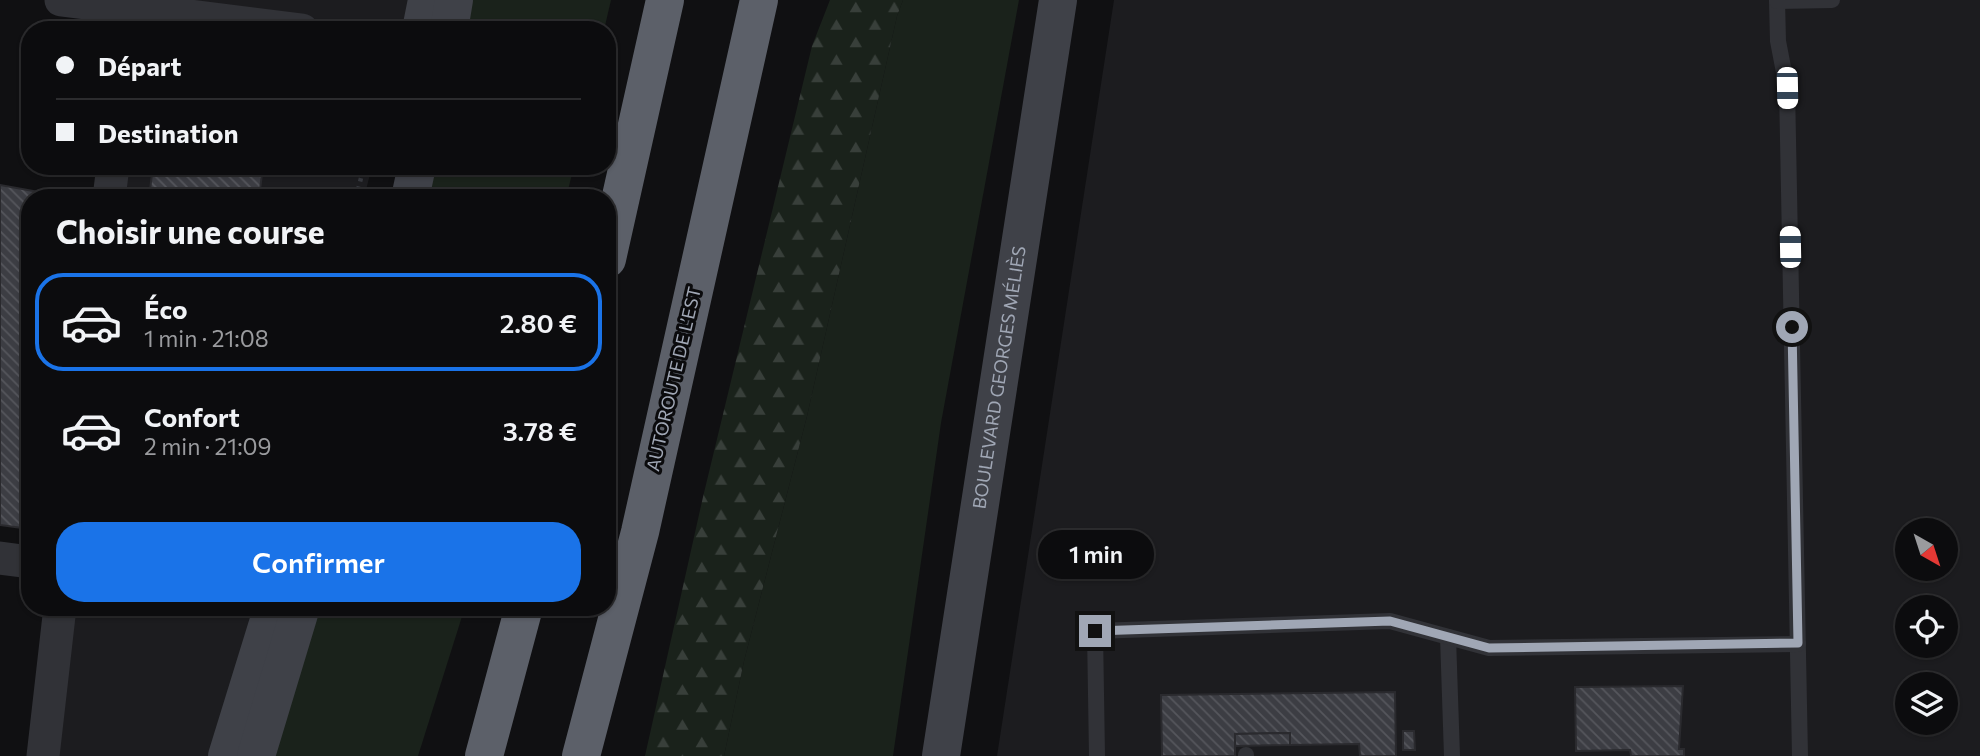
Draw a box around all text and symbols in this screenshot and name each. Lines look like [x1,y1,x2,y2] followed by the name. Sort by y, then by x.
[98,50,182,81] text: Départ
[1777,67,1798,109] car
[98,117,239,148] text: Destination
[56,211,325,251] text: Choisir une course
[1780,226,1801,268] car
[967,244,1030,510] street label: BOULEVARD GEORGES MÉLIÈS
[641,284,705,473] street label: AUTOROUTE DE L’EST
[60,291,123,354] icon: car
[144,293,188,324] text: Éco
[500,307,577,338] text: 2.80 €
[1776,311,1808,343] route start
[144,324,269,352] text: 1 min · 21:08
[60,399,123,462] icon: car
[144,401,240,432] text: Confort
[503,415,577,446] text: 3.78 €
[144,432,272,460] text: 2 min · 21:09
[1895,518,1958,581] north arrow
[1895,518,1958,735] map controls
[56,522,581,602] button: Confirmer
[1037,530,1153,578] callout: 1 min
[1069,540,1123,568] text: 1 min
[1895,595,1958,658] button: locate
[1079,615,1111,647] route end
[1895,672,1958,735] button: layers

